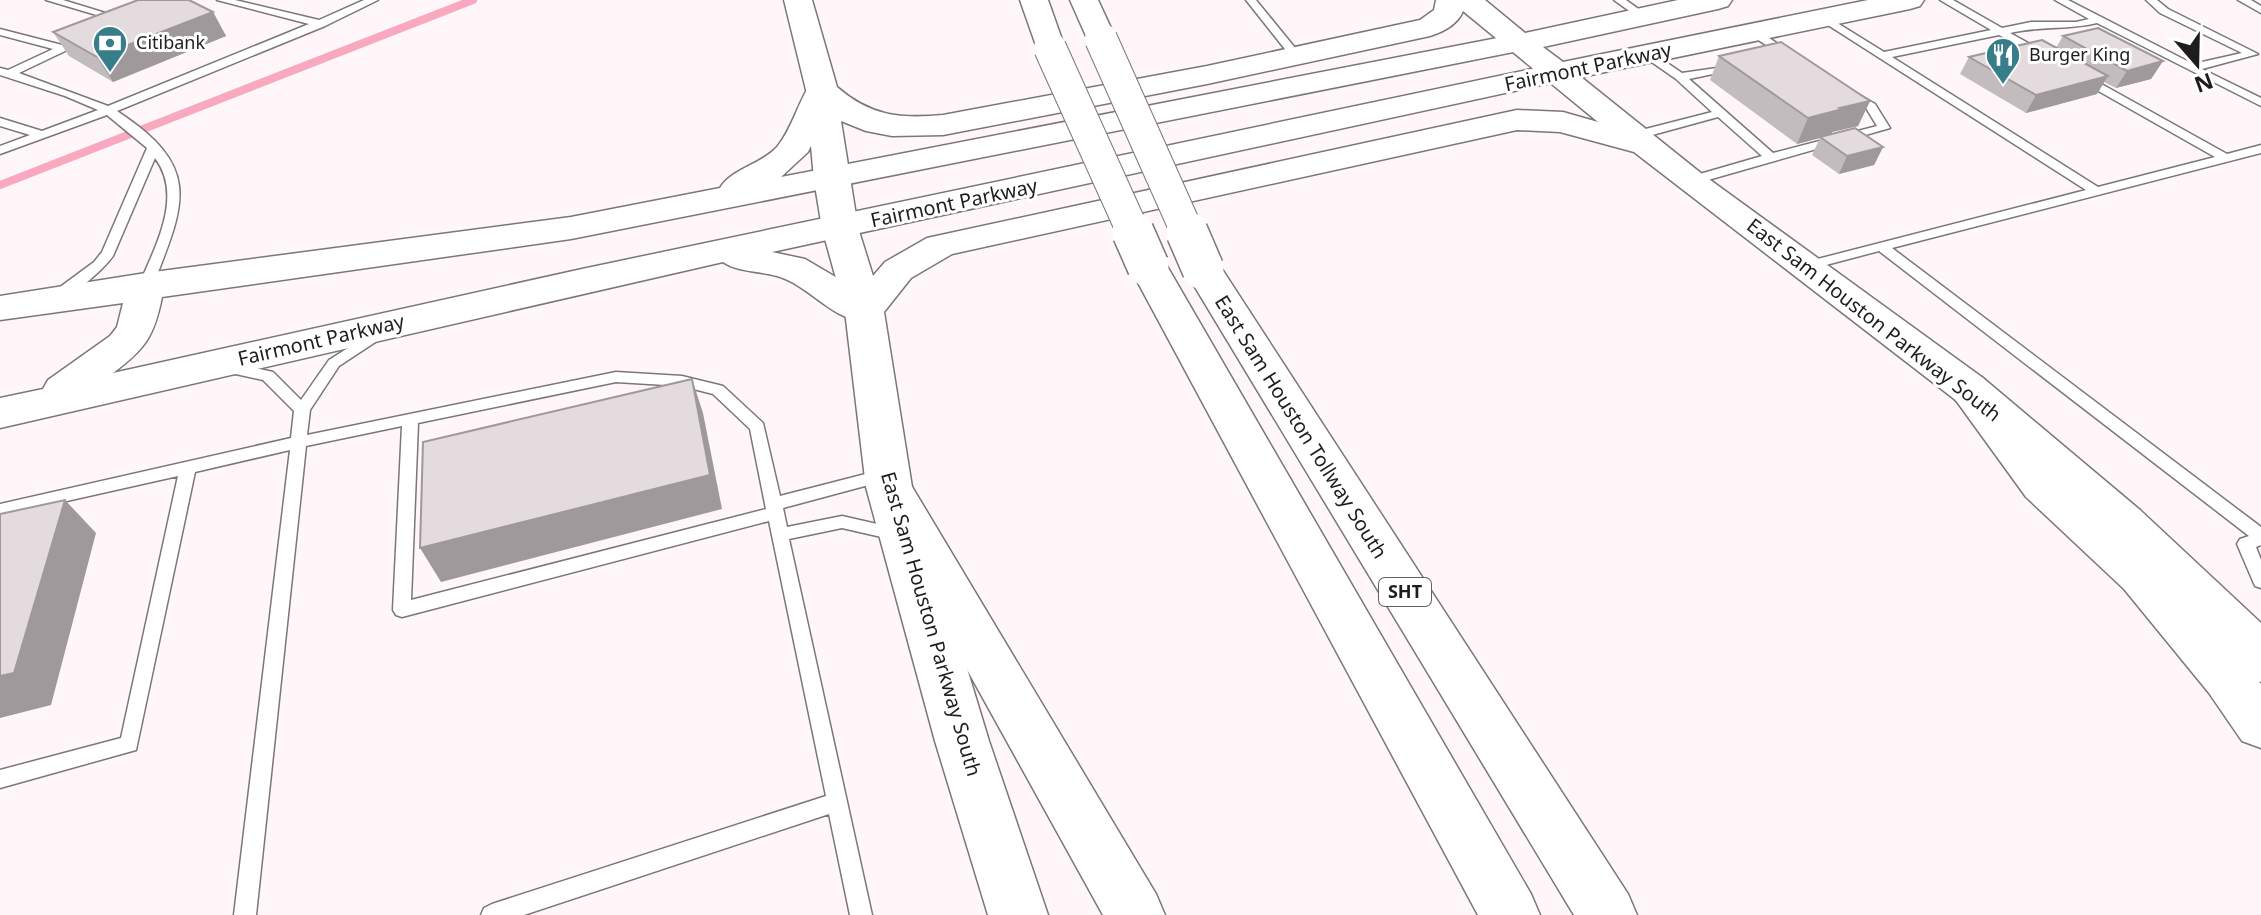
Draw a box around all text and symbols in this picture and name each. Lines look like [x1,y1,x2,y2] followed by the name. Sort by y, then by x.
[91,24,129,74] bank icon: Citibank
[2157,24,2237,104] north arrow
[136,30,205,54] place label: Citibank
[1502,35,1675,97] street label: Fairmont Parkway
[1984,36,2022,86] restaurant icon: Burger King
[2029,42,2130,66] place label: Burger King
[2191,67,2218,101] text: N
[868,171,1041,233] street label: Fairmont Parkway
[1742,212,2007,427] street label: East Sam Houston Parkway South
[1209,290,1394,564] street label: East Sam Houston Tollway South
[235,307,408,372] street label: Fairmont Parkway
[875,468,988,779] street label: East Sam Houston Parkway South
[1379,578,1431,606] road number: SHT

